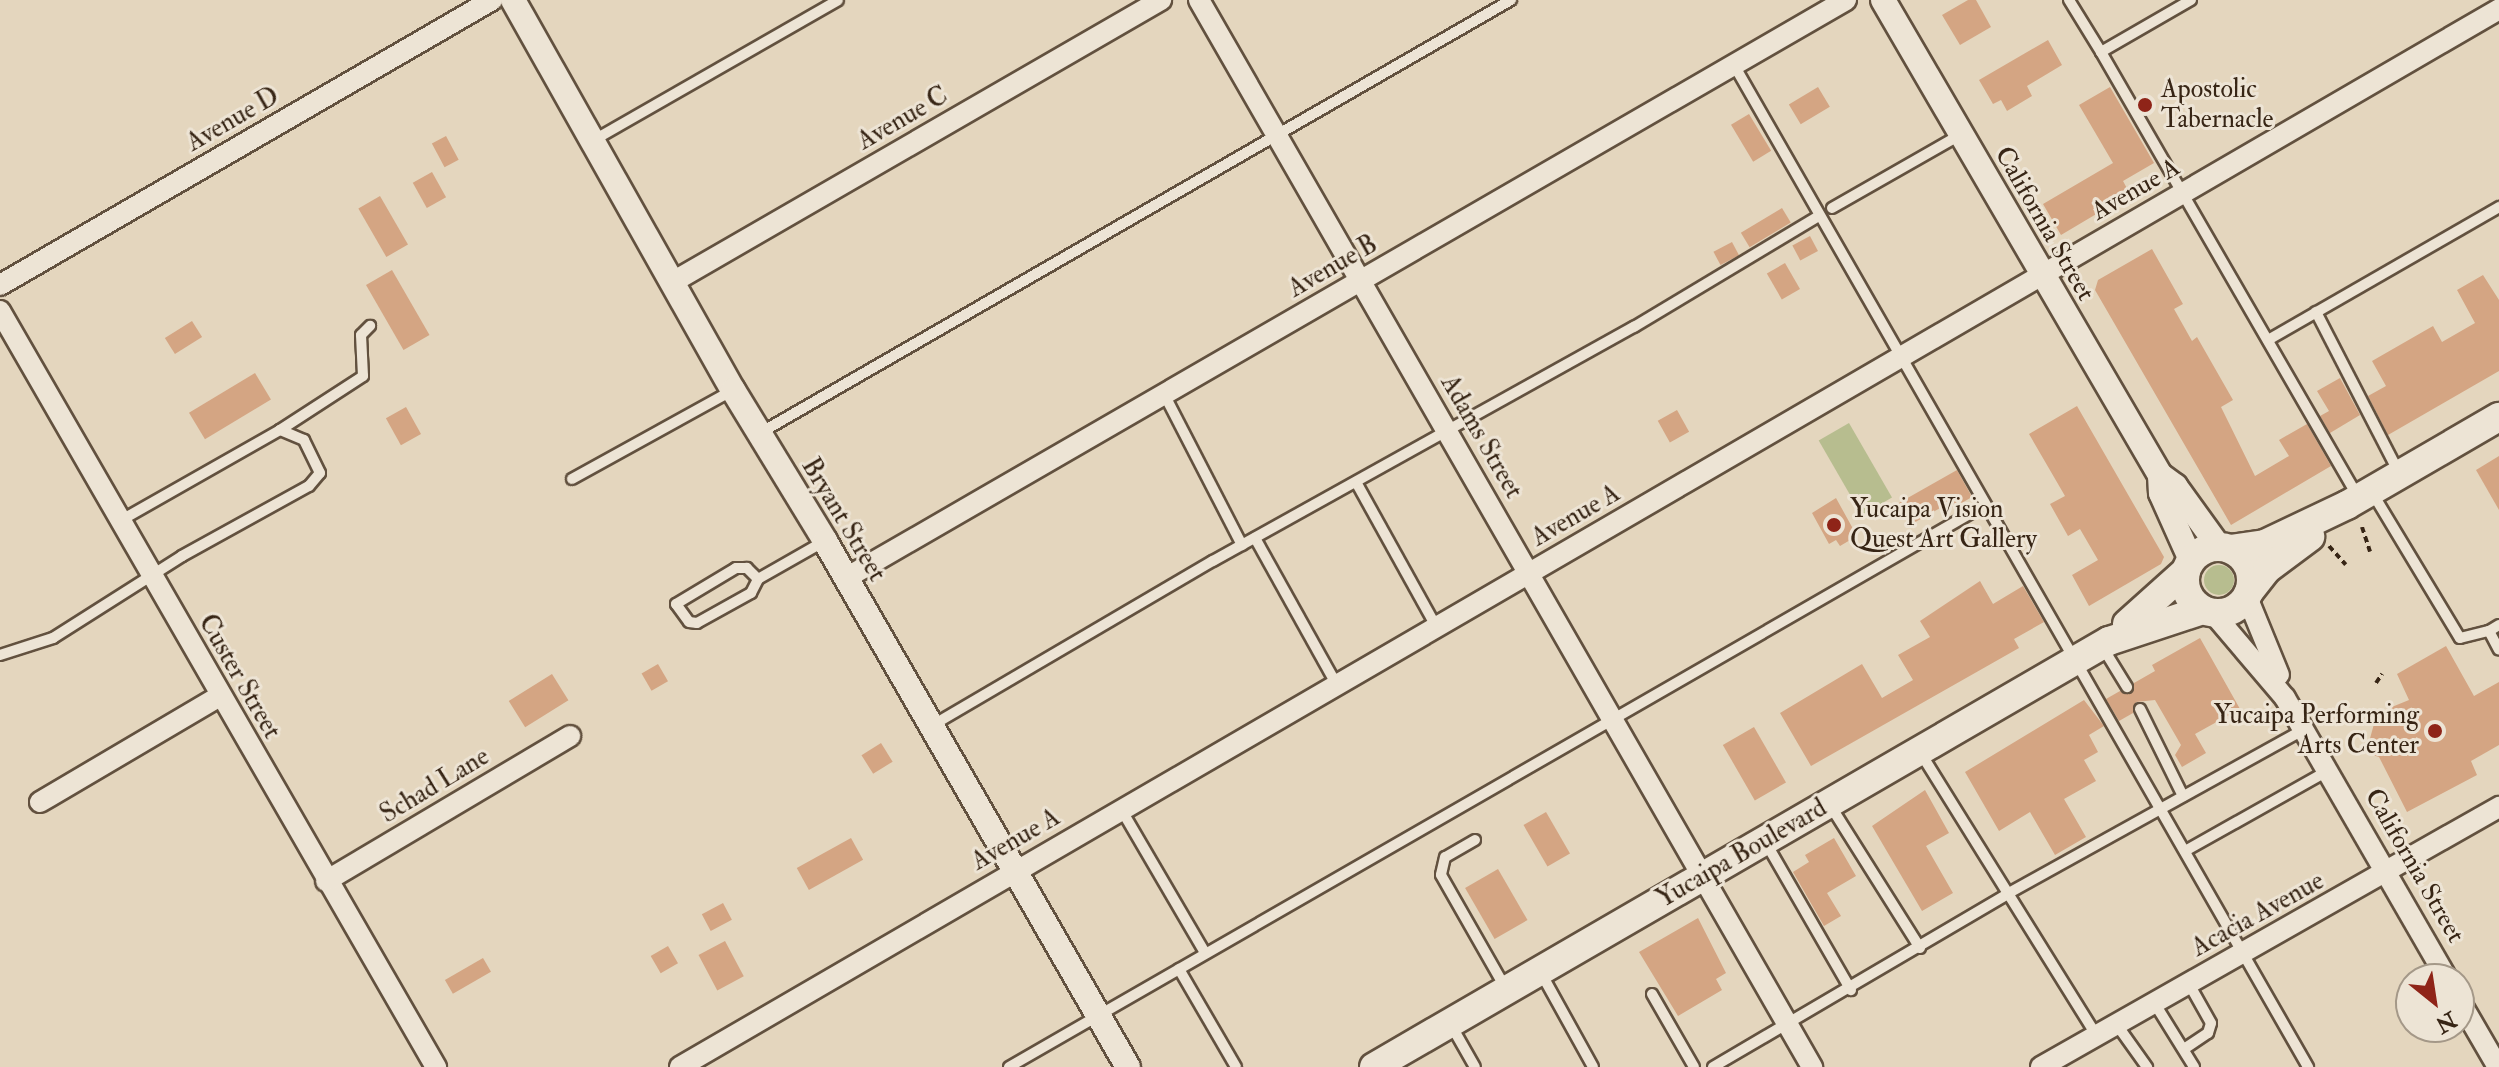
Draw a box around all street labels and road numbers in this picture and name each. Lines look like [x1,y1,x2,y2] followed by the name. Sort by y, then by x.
[181,81,285,159] street label: Avenue D
[852,81,954,157] street label: Avenue C
[1987,141,2101,307] street label: California Street
[2086,152,2186,228] street label: Avenue A
[1283,229,1383,305] street label: Avenue B
[1433,370,1529,504] street label: Adams Street
[794,453,892,587] street label: Bryant Street
[1526,478,1626,554] street label: Avenue A
[191,609,287,745] street label: Custer Street
[375,741,495,831] street label: Schad Lane
[2357,783,2471,949] street label: California Street
[1651,793,1833,915] street label: Yucaipa Boulevard
[966,802,1066,878] street label: Avenue A
[2186,866,2330,964] street label: Acacia Avenue

